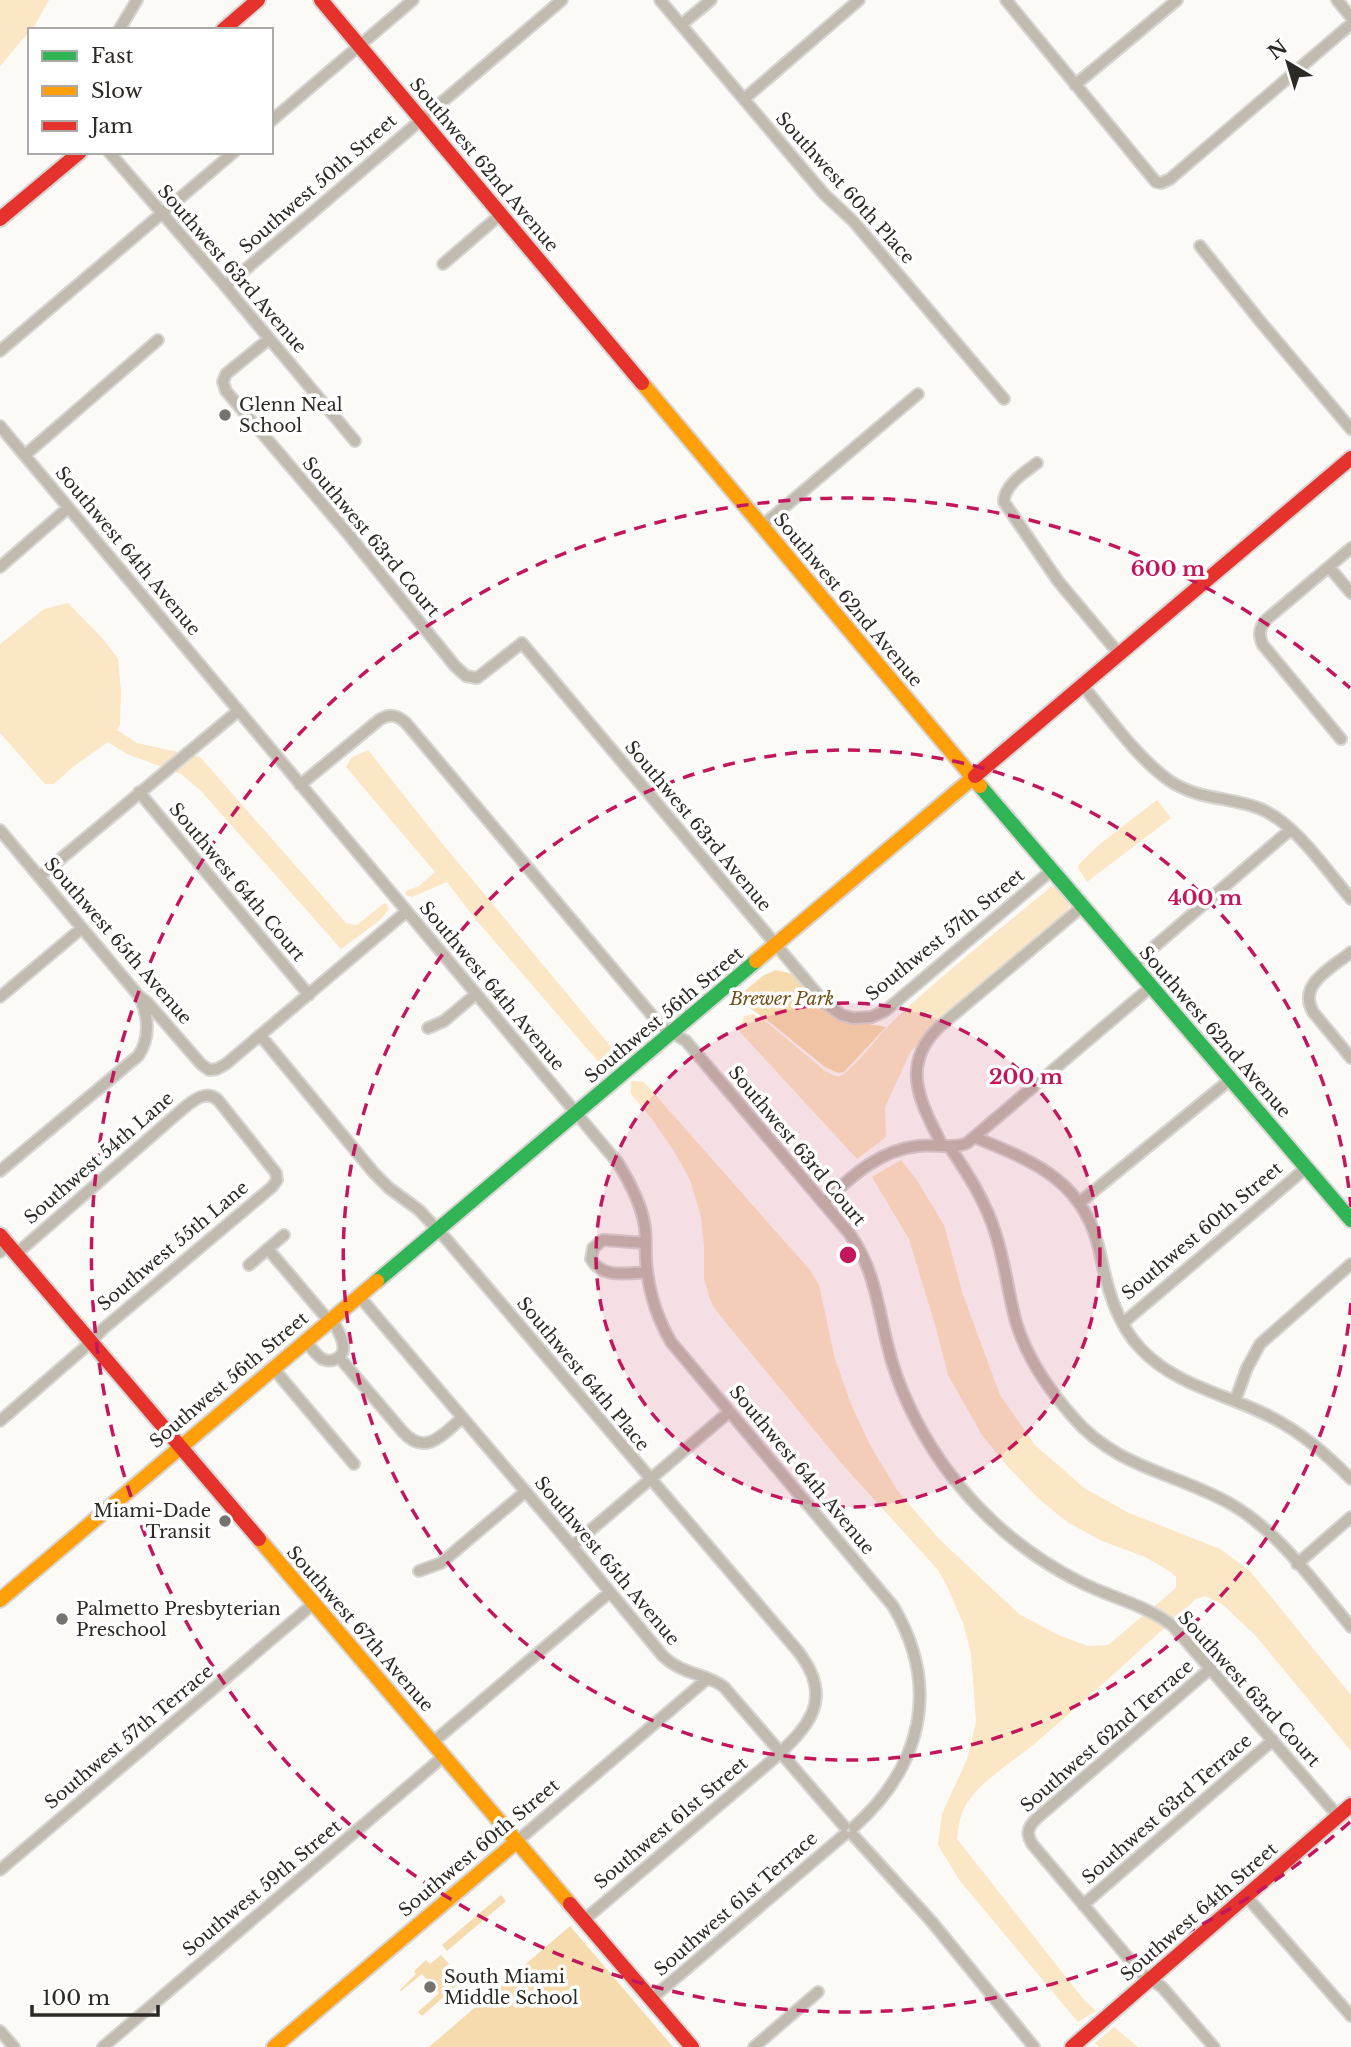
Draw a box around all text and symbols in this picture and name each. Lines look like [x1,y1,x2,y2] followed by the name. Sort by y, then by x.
[28,28,273,154] legend
[1253,28,1323,98] north arrow
[1264,35,1292,65] text: N
[91,43,133,69] text: Fast
[405,74,563,256] street label: Southwest 62nd Avenue
[91,78,143,104] text: Slow
[771,108,919,268] street label: Southwest 60th Place
[235,110,401,258] street label: Southwest 50th Street
[88,113,133,139] text: Jam
[153,180,311,358] street label: Southwest 63rd Avenue
[239,394,343,437] place label: Glenn Neal School
[217,407,233,423] marker: Glenn Neal School
[298,453,444,622] street label: Southwest 63rd Court
[51,462,205,640] street label: Southwest 64th Avenue
[769,509,927,691] street label: Southwest 62nd Avenue
[1131,556,1205,582] text: 600 m
[620,736,776,916] street label: Southwest 63rd Avenue
[164,798,310,966] street label: Southwest 64th Court
[40,853,196,1029] street label: Southwest 65th Avenue
[861,864,1029,1006] street label: Southwest 57th Street
[1168,885,1242,911] text: 400 m
[415,897,569,1075] street label: Southwest 64th Avenue
[580,942,748,1088] street label: Southwest 56th Street
[1135,942,1295,1122] street label: Southwest 62nd Avenue
[729,988,834,1010] park label: Brewer Park
[724,1062,870,1231] street label: Southwest 63rd Court
[989,1064,1063,1090] text: 200 m
[20,1087,178,1229] street label: Southwest 54th Lane
[1117,1157,1287,1305] street label: Southwest 60th Street
[93,1176,253,1316] street label: Southwest 55th Lane
[836,1243,860,1267] centre of rings
[512,1292,654,1456] street label: Southwest 64th Place
[145,1307,313,1453] street label: Southwest 56th Street
[725,1381,879,1559] street label: Southwest 64th Avenue
[530,1472,684,1650] street label: Southwest 65th Avenue
[93,1500,211,1543] place label: Miami-Dade Transit
[217,1513,233,1529] marker: Miami-Dade Transit
[282,1542,438,1716] street label: Southwest 67th Avenue
[76,1598,281,1641] place label: Palmetto Presbyterian Preschool
[1173,1607,1325,1771] street label: Southwest 63rd Court
[54,1611,70,1627] marker: Palmetto Presbyterian Preschool
[1016,1655,1198,1817] street label: Southwest 62nd Terrace
[40,1660,218,1814] street label: Southwest 57th Terrace
[1078,1729,1256,1889] street label: Southwest 63rd Terrace
[590,1752,752,1894] street label: Southwest 61st Street
[394,1774,564,1922] street label: Southwest 60th Street
[178,1815,346,1961] street label: Southwest 59th Street
[650,1827,822,1981] street label: Southwest 61st Terrace
[1116,1838,1282,1986] street label: Southwest 64th Street
[444,1966,579,2009] place label: South Miami Middle School
[32,1974,158,2018] scale bar
[422,1979,438,1995] marker: South Miami Middle School
[42,1985,110,2011] text: 100 m

